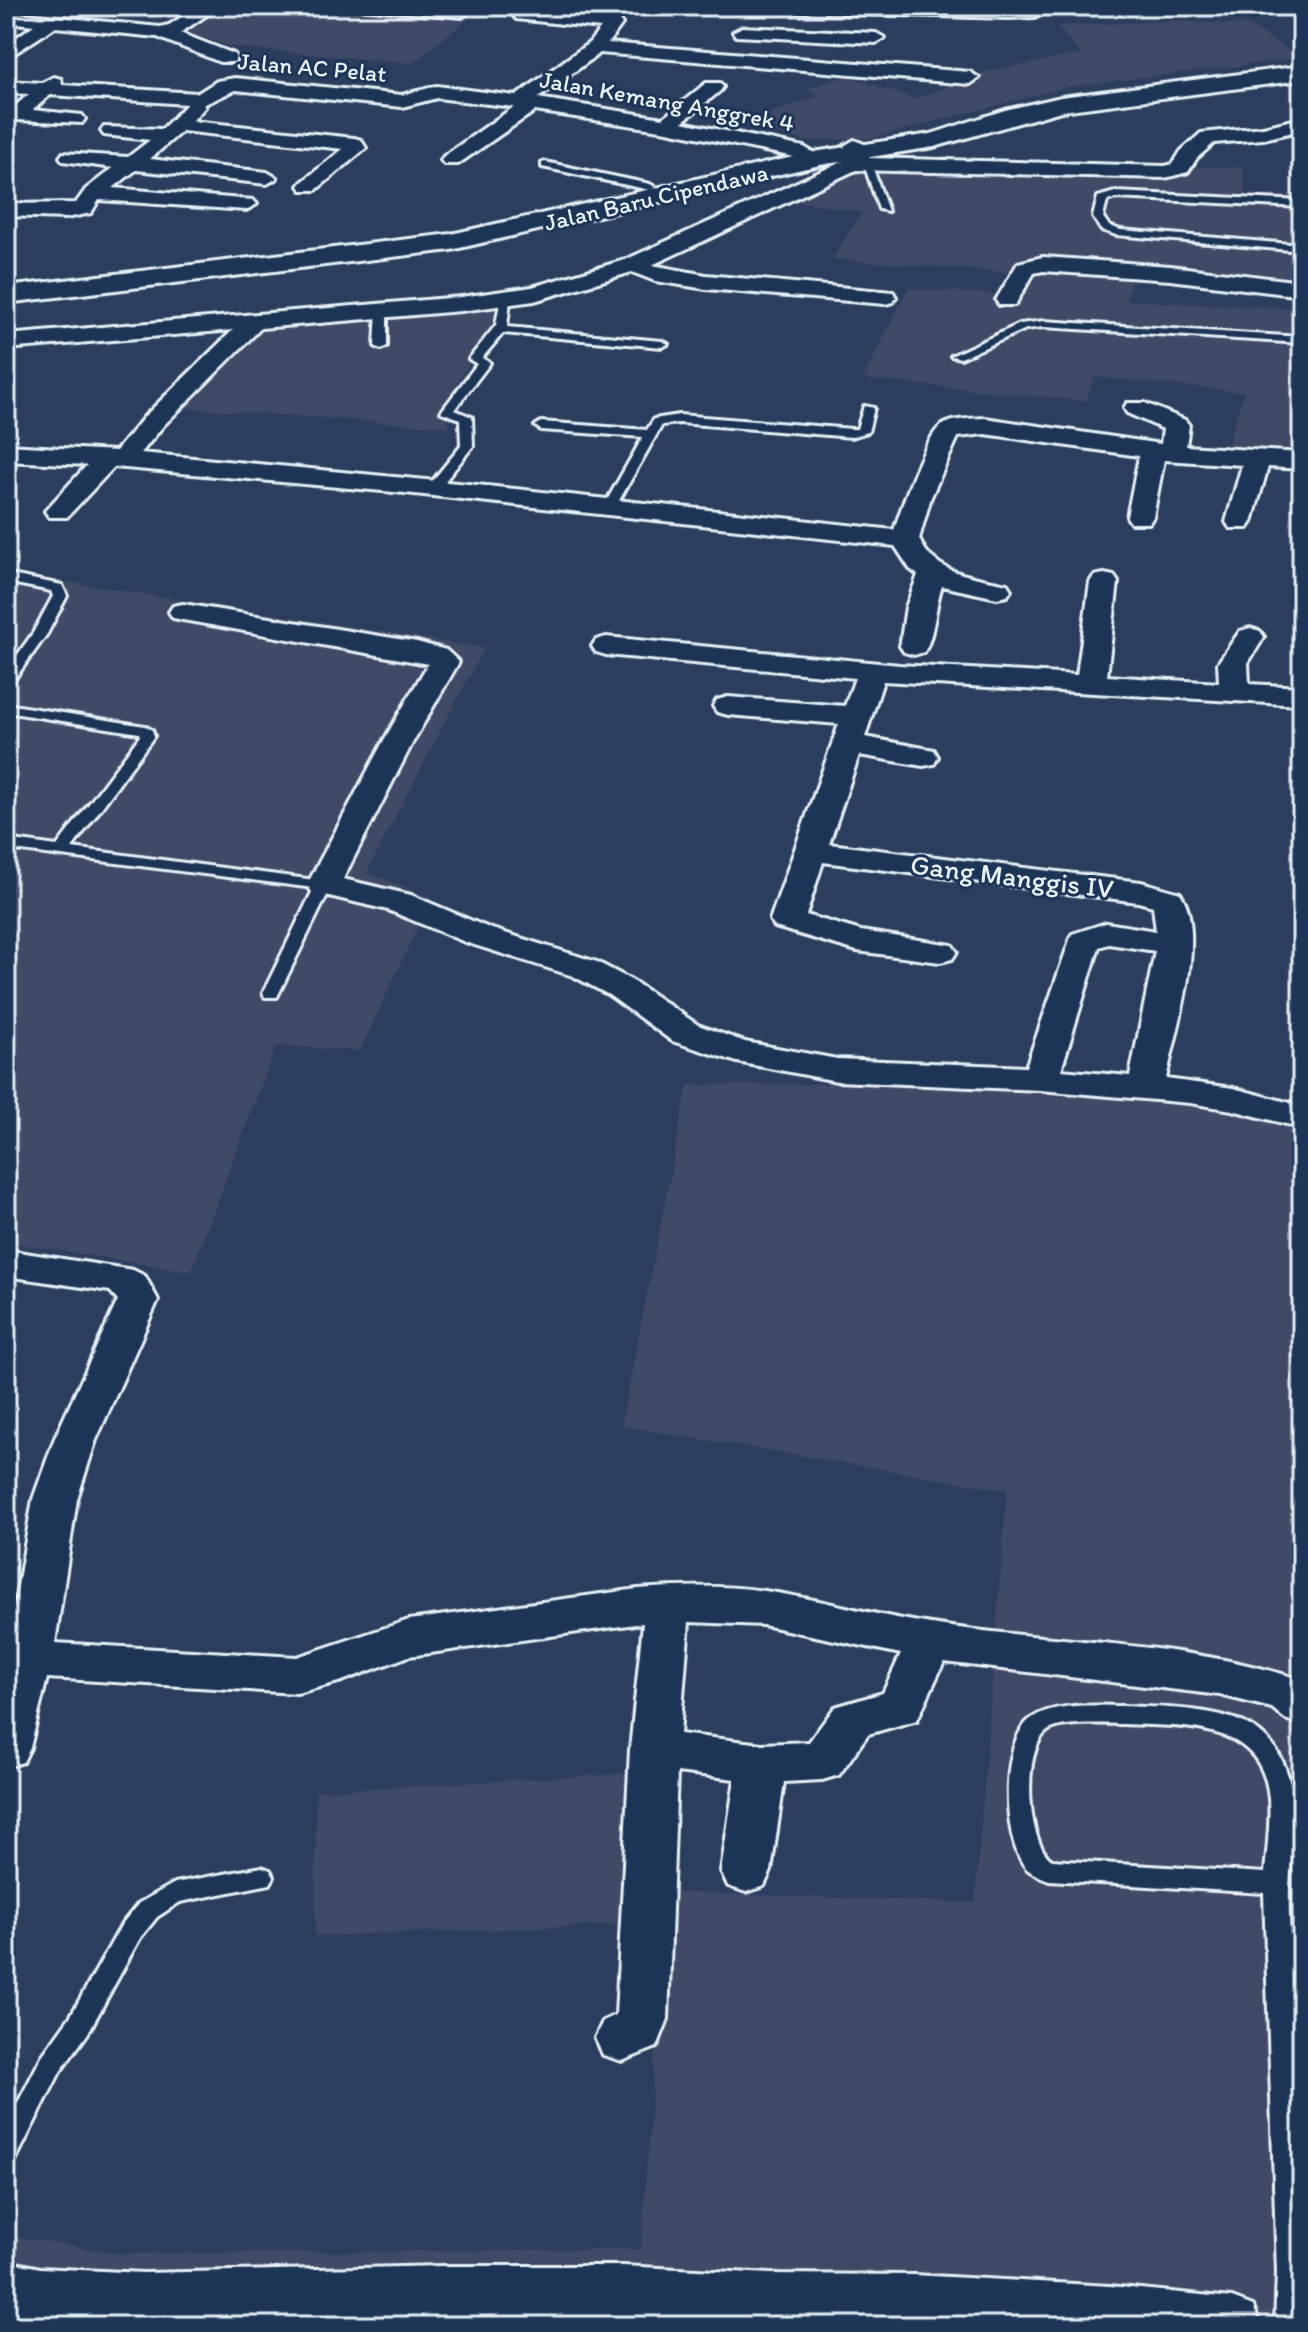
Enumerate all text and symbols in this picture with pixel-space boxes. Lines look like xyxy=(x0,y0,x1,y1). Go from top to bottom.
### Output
street label: Jalan AC Pelat xyxy=(236,46,388,88)
street label: Jalan Kemang Anggrek 4 xyxy=(538,64,796,138)
street label: Jalan Baru Cipendawa xyxy=(541,157,771,237)
street label: Gang Manggis IV xyxy=(909,847,1116,905)

